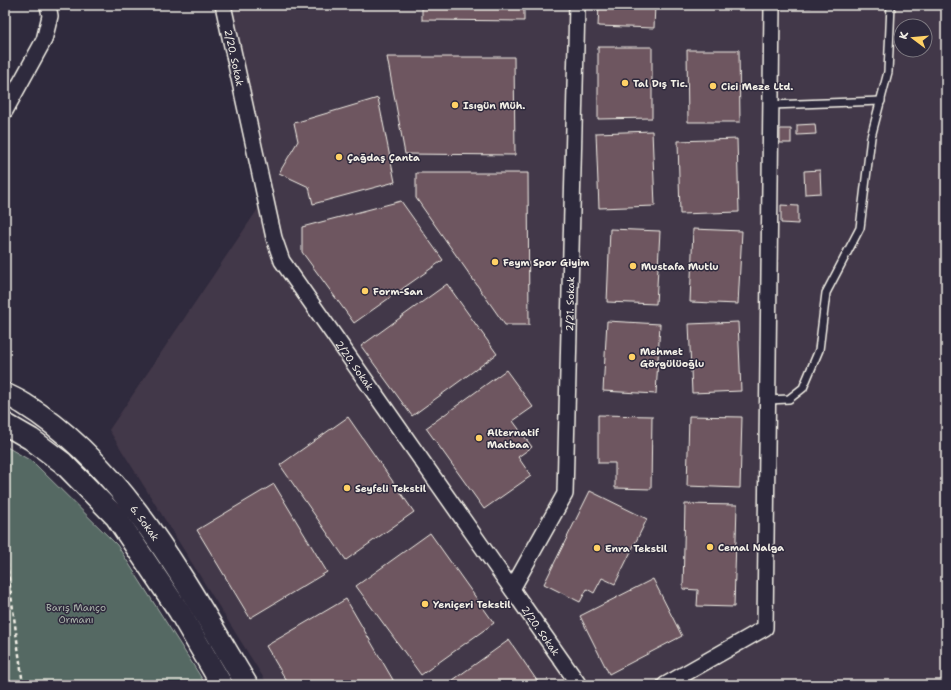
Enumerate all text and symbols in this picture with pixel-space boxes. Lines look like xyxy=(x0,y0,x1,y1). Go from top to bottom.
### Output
north arrow xyxy=(893,18,933,58)
street label: 2/20. Sokak xyxy=(222,28,247,88)
text: K xyxy=(896,29,912,41)
place label: Tal Dış Tic. xyxy=(633,77,688,90)
marker: Tal Dış Tic. xyxy=(620,78,630,88)
place label: Cici Meze Ltd. xyxy=(721,80,793,93)
marker: Cici Meze Ltd. xyxy=(708,81,718,91)
place label: Isıgün Müh. xyxy=(463,99,525,112)
marker: Isıgün Müh. xyxy=(450,100,460,110)
place label: Çağdaş Çanta xyxy=(347,151,420,164)
marker: Çağdaş Çanta xyxy=(334,152,344,162)
place label: Feym Spor Giyim xyxy=(503,256,589,269)
marker: Feym Spor Giyim xyxy=(490,257,500,267)
place label: Mustafa Mutlu xyxy=(641,260,719,273)
marker: Mustafa Mutlu xyxy=(628,261,638,271)
street label: 2/21. Sokak xyxy=(563,276,577,332)
place label: Form-San xyxy=(373,285,423,298)
marker: Form-San xyxy=(360,286,370,296)
street label: 2/20. Sokak xyxy=(333,338,377,393)
place label: Mehmet Görgülüoğlu xyxy=(640,345,704,370)
marker: Mehmet Görgülüoğlu xyxy=(627,352,637,362)
place label: Alternatif Matbaa xyxy=(487,426,539,451)
marker: Alternatif Matbaa xyxy=(474,433,484,443)
place label: Seyfeli Tekstil xyxy=(355,482,427,495)
marker: Seyfeli Tekstil xyxy=(342,483,352,493)
street label: 6. Sokak xyxy=(127,502,162,544)
place label: Cemal Nalga xyxy=(718,541,784,554)
place label: Enra Tekstil xyxy=(605,542,668,555)
marker: Cemal Nalga xyxy=(705,542,715,552)
marker: Enra Tekstil xyxy=(592,543,602,553)
place label: Yeniçeri Tekstil xyxy=(433,598,511,611)
marker: Yeniçeri Tekstil xyxy=(420,599,430,609)
park label: Barış Manço Ormanı xyxy=(46,601,106,626)
street label: 2/20. Sokak xyxy=(518,603,563,658)

